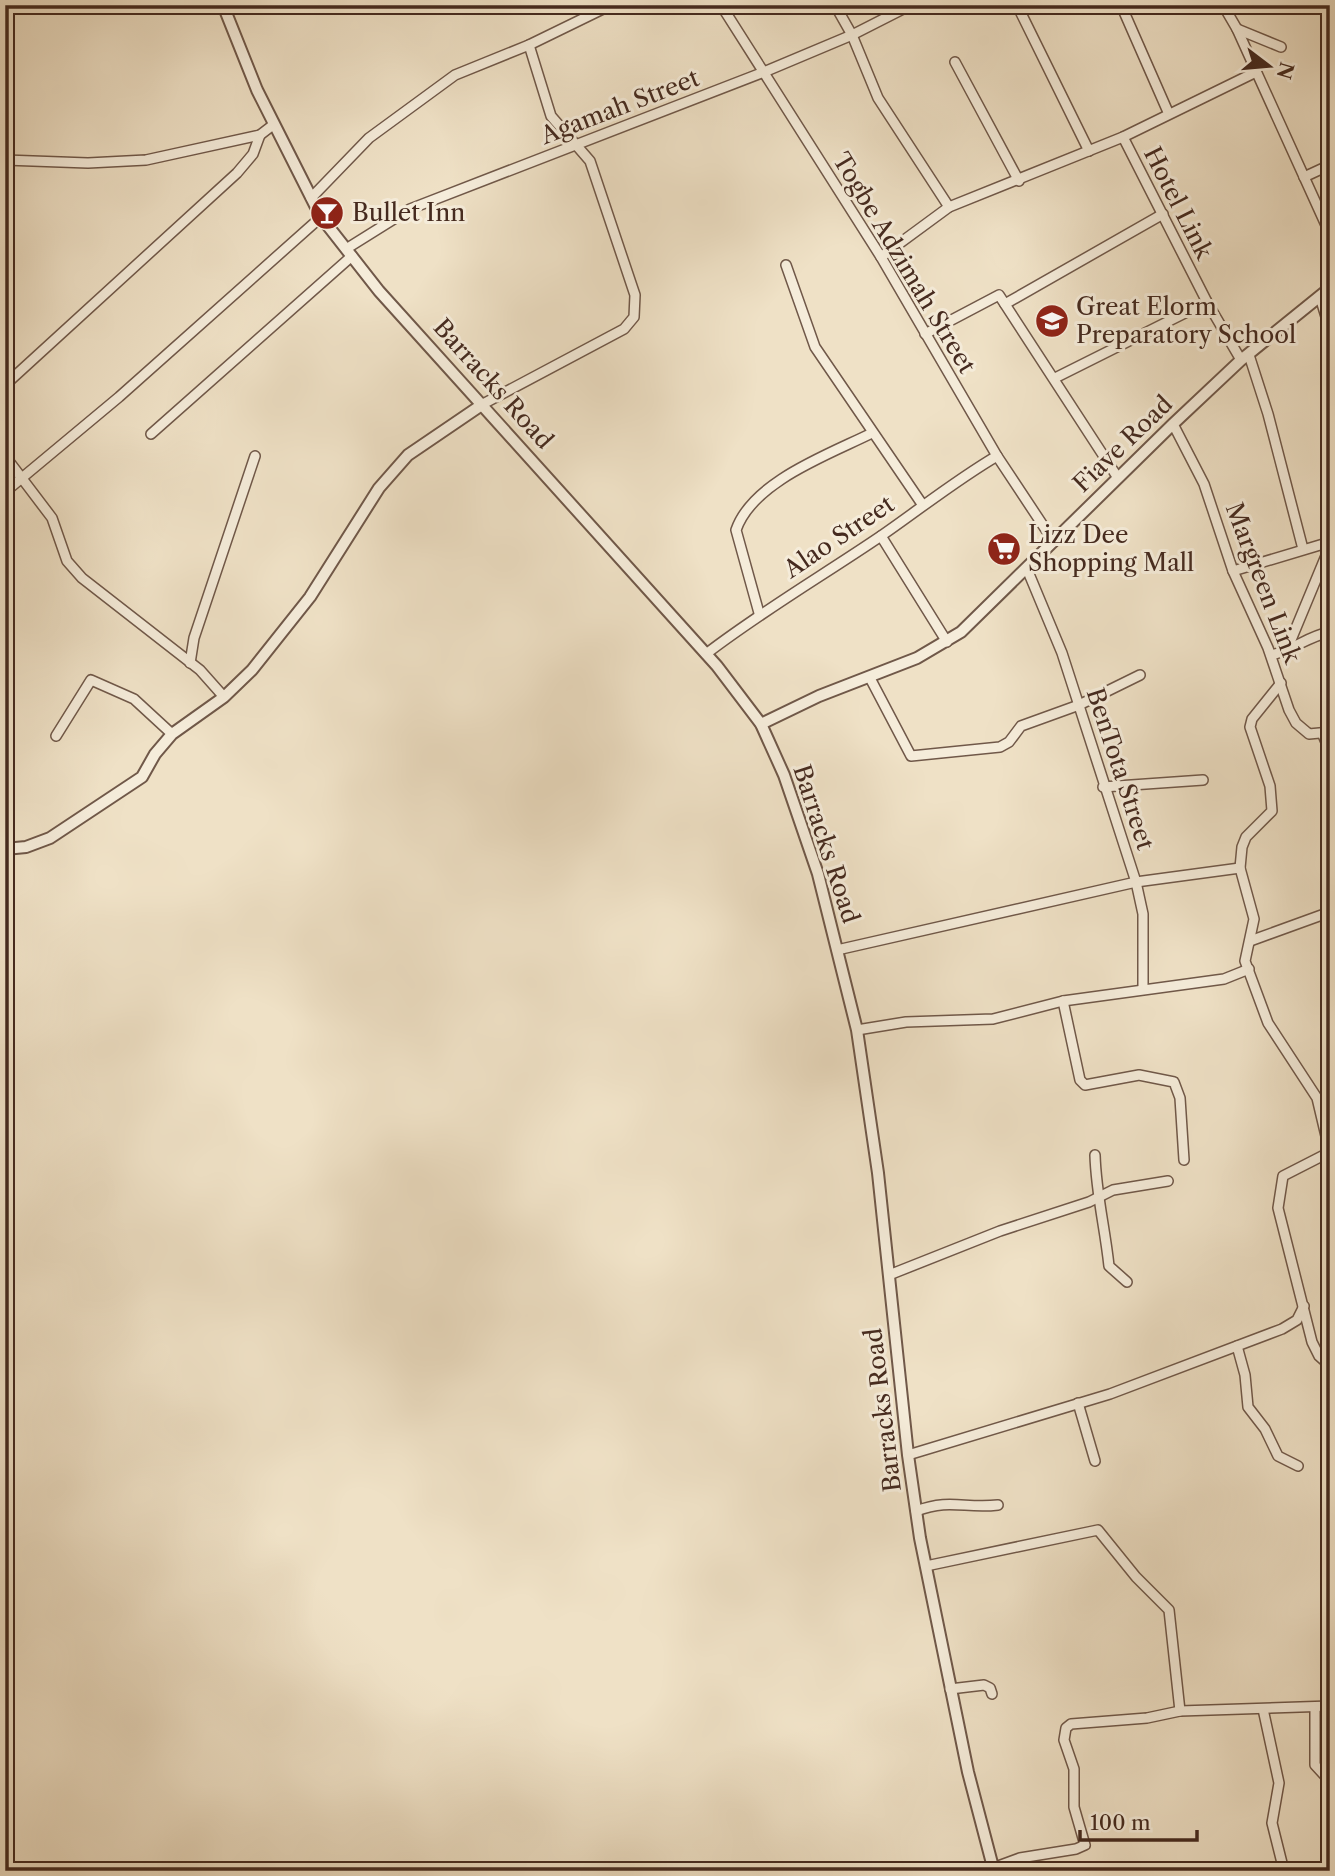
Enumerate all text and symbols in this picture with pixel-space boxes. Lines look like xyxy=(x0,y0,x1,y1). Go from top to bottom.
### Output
north arrow xyxy=(1234,32,1304,102)
text: N xyxy=(1272,59,1298,82)
street label: Agamah Street xyxy=(536,63,704,150)
street label: Hotel Link xyxy=(1138,142,1220,265)
street label: Togbe Adzimah Street xyxy=(827,147,982,379)
bar icon: Bullet Inn xyxy=(308,194,346,232)
place label: Bullet Inn xyxy=(352,198,465,227)
place label: Great Elorm Preparatory School xyxy=(1076,292,1296,349)
school or university icon: Great Elorm Preparatory School xyxy=(1033,302,1071,340)
street label: Barracks Road xyxy=(427,313,560,455)
street label: Fiave Road xyxy=(1067,389,1178,498)
street label: Alao Street xyxy=(777,489,900,585)
street label: Margreen Link xyxy=(1220,499,1308,668)
place label: Lizz Dee Shopping Mall xyxy=(1028,520,1194,577)
supermarket icon: Lizz Dee Shopping Mall xyxy=(985,530,1023,568)
street label: BenTota Street xyxy=(1081,684,1160,854)
street label: Barracks Road xyxy=(787,761,866,927)
street label: Barracks Road xyxy=(858,1326,907,1494)
scale bar xyxy=(1080,1799,1197,1843)
text: 100 m xyxy=(1090,1810,1151,1835)

